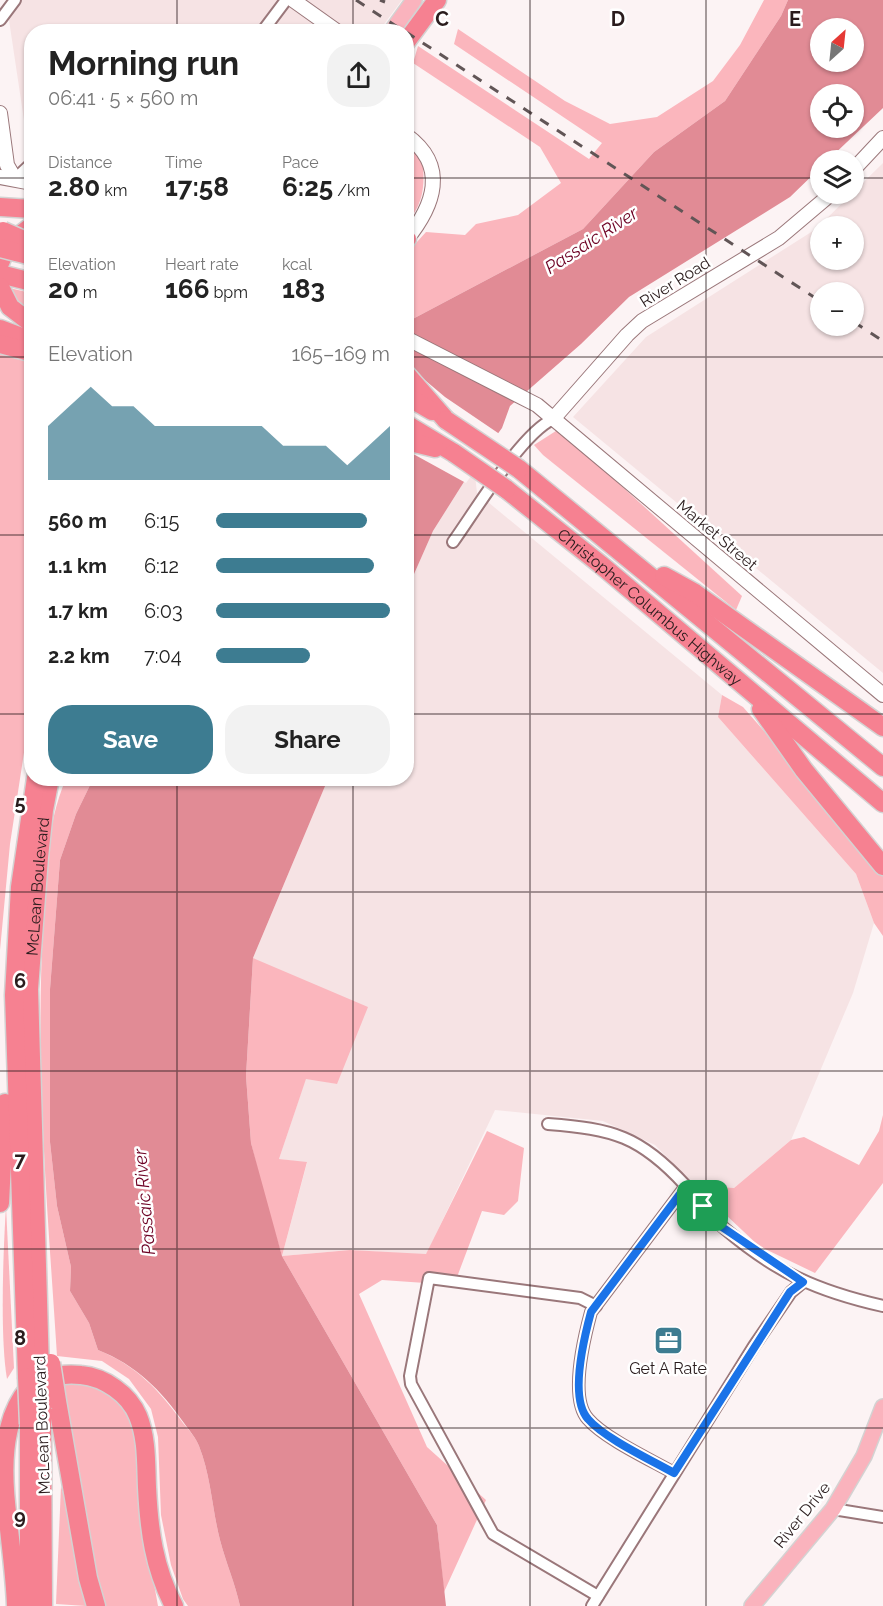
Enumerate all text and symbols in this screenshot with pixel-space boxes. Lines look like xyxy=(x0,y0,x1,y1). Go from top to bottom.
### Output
text: C xyxy=(435,7,449,31)
text: D xyxy=(611,7,625,31)
text: E xyxy=(789,7,801,31)
north arrow xyxy=(810,18,864,72)
map controls xyxy=(810,18,864,336)
text: Morning run xyxy=(48,44,239,83)
button: share xyxy=(327,44,390,107)
button: locate xyxy=(810,84,864,138)
text: 06:41 · 5 × 560 m xyxy=(48,86,198,110)
button: layers xyxy=(810,150,864,204)
text: Distance xyxy=(48,153,112,172)
text: Time xyxy=(165,153,202,172)
text: Pace xyxy=(282,153,319,172)
text: 2.80 xyxy=(48,172,100,202)
text: 17:58 xyxy=(165,172,229,202)
text: 6:25 xyxy=(282,172,333,202)
text: km xyxy=(100,181,127,200)
text: /km xyxy=(333,181,370,200)
water label: Passaic River xyxy=(541,202,642,278)
button: + xyxy=(810,216,864,270)
street label: River Road xyxy=(636,253,714,311)
text: Elevation xyxy=(48,255,116,274)
text: Heart rate xyxy=(165,255,239,274)
text: kcal xyxy=(282,255,312,274)
text: 20 xyxy=(48,274,79,304)
text: 166 xyxy=(165,274,209,304)
text: 183 xyxy=(282,274,325,304)
button: − xyxy=(810,282,864,336)
text: m xyxy=(79,283,97,302)
text: bpm xyxy=(209,283,248,302)
text: Elevation xyxy=(48,342,133,366)
text: 165–169 m xyxy=(291,342,390,366)
street label: Market Street xyxy=(673,496,762,575)
text: 560 m xyxy=(48,509,107,533)
text: 6:15 xyxy=(144,509,179,533)
street label: Christopher Columbus Highway xyxy=(554,524,746,690)
text: 1.1 km xyxy=(48,554,107,578)
text: 6:12 xyxy=(144,554,179,578)
text: 1.7 km xyxy=(48,599,108,623)
text: 6:03 xyxy=(144,599,183,623)
text: 2.2 km xyxy=(48,644,110,668)
text: 7:04 xyxy=(144,644,182,668)
button: Save xyxy=(48,705,213,774)
button: Share xyxy=(225,705,390,774)
text: 5 xyxy=(14,791,26,815)
street label: McLean Boulevard xyxy=(22,816,53,957)
text: 6 xyxy=(14,969,26,993)
water label: Passaic River xyxy=(129,1147,159,1256)
text: 7 xyxy=(14,1148,26,1172)
pin xyxy=(677,1180,728,1231)
icon: arrive xyxy=(686,1189,719,1222)
office icon: Get A Rate xyxy=(652,1324,684,1356)
text: 8 xyxy=(14,1326,26,1350)
street label: McLean Boulevard xyxy=(30,1355,54,1495)
place label: Get A Rate xyxy=(629,1359,707,1378)
street label: River Drive xyxy=(770,1478,834,1552)
text: 9 xyxy=(14,1505,26,1529)

